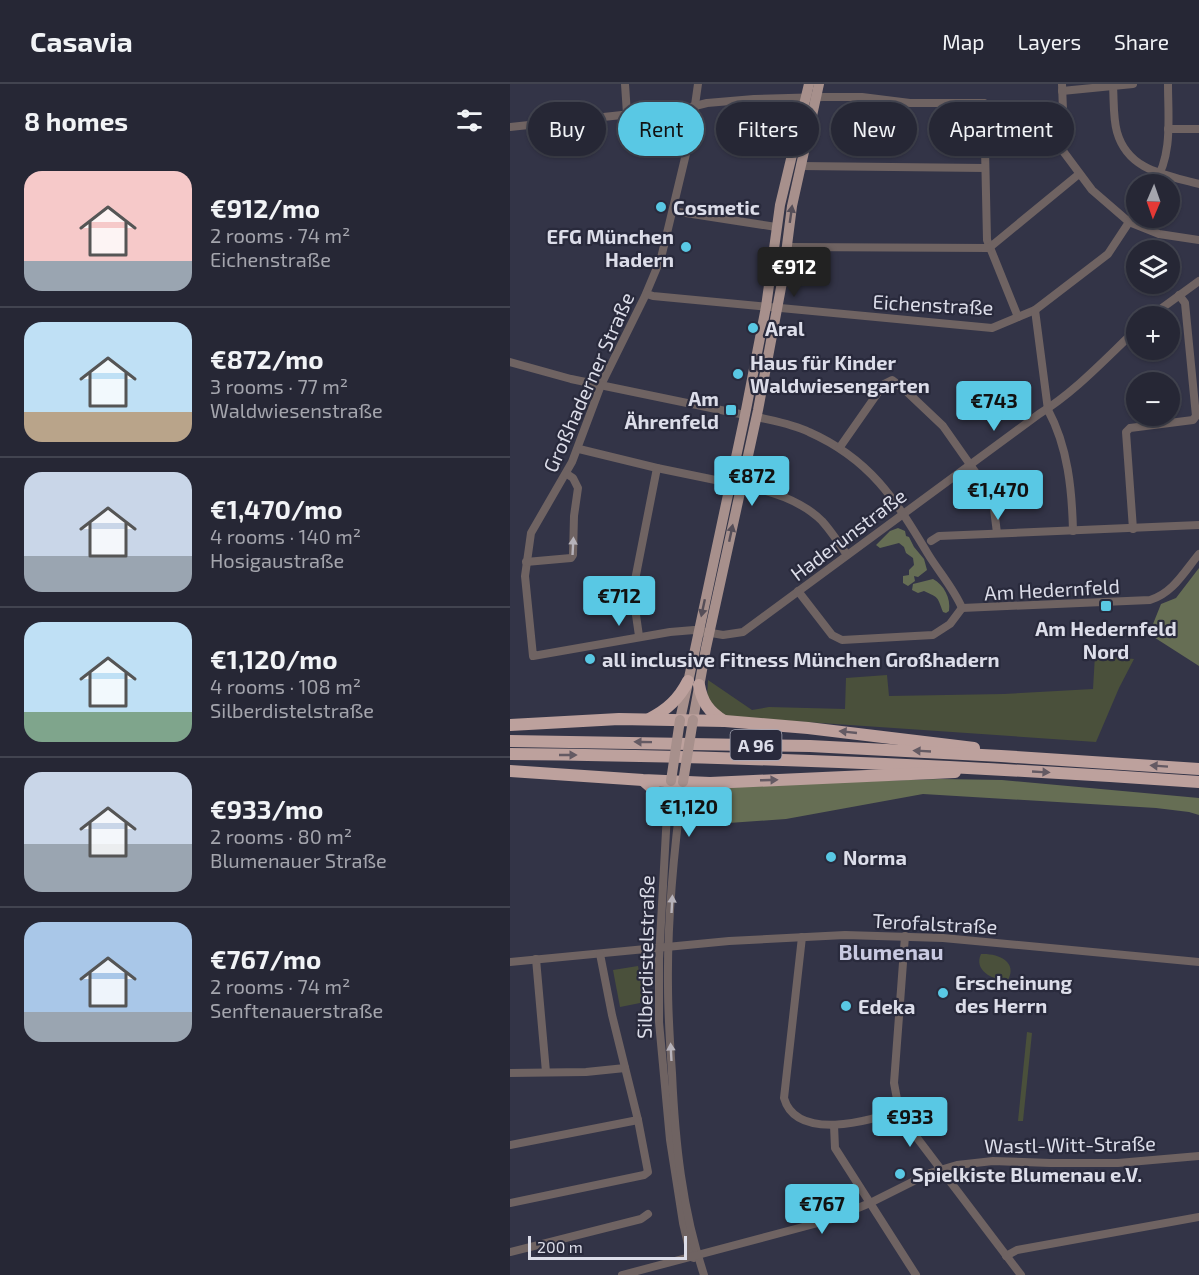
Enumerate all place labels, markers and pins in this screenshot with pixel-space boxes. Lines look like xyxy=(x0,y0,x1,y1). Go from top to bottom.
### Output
place label: Cosmetic xyxy=(673,195,760,219)
marker: Cosmetic xyxy=(654,200,668,214)
place label: EFG München Hadern xyxy=(546,224,674,271)
marker: EFG München Hadern xyxy=(679,240,693,254)
pin: €912 xyxy=(758,247,830,298)
place label: Aral xyxy=(765,316,805,340)
marker: Aral xyxy=(746,321,760,335)
place label: Haus für Kinder Waldwiesengarten xyxy=(750,350,930,397)
marker: Haus für Kinder Waldwiesengarten xyxy=(731,367,745,381)
pin: €743 xyxy=(958,381,1030,432)
place label: Am Ährenfeld xyxy=(625,386,719,433)
marker: Am Ährenfeld xyxy=(724,403,738,417)
pin: €872 xyxy=(716,456,788,507)
pin: €1,470 xyxy=(949,470,1047,521)
pin: €712 xyxy=(583,576,655,627)
marker: Am Hedernfeld Nord xyxy=(1099,599,1113,613)
place label: Am Hedernfeld Nord xyxy=(1035,616,1177,663)
place label: all inclusive Fitness München Großhadern xyxy=(602,647,1000,671)
marker: all inclusive Fitness München Großhadern xyxy=(583,652,597,666)
pin: €1,120 xyxy=(640,787,738,838)
place label: Norma xyxy=(843,845,907,869)
marker: Norma xyxy=(824,850,838,864)
place label: Erscheinung des Herrn xyxy=(955,970,1073,1017)
marker: Erscheinung des Herrn xyxy=(936,986,950,1000)
place label: Edeka xyxy=(858,994,915,1018)
marker: Edeka xyxy=(839,999,853,1013)
pin: €933 xyxy=(874,1097,946,1148)
place label: Spielkiste Blumenau e.V. xyxy=(912,1162,1142,1186)
marker: Spielkiste Blumenau e.V. xyxy=(893,1167,907,1181)
pin: €767 xyxy=(786,1184,858,1235)

